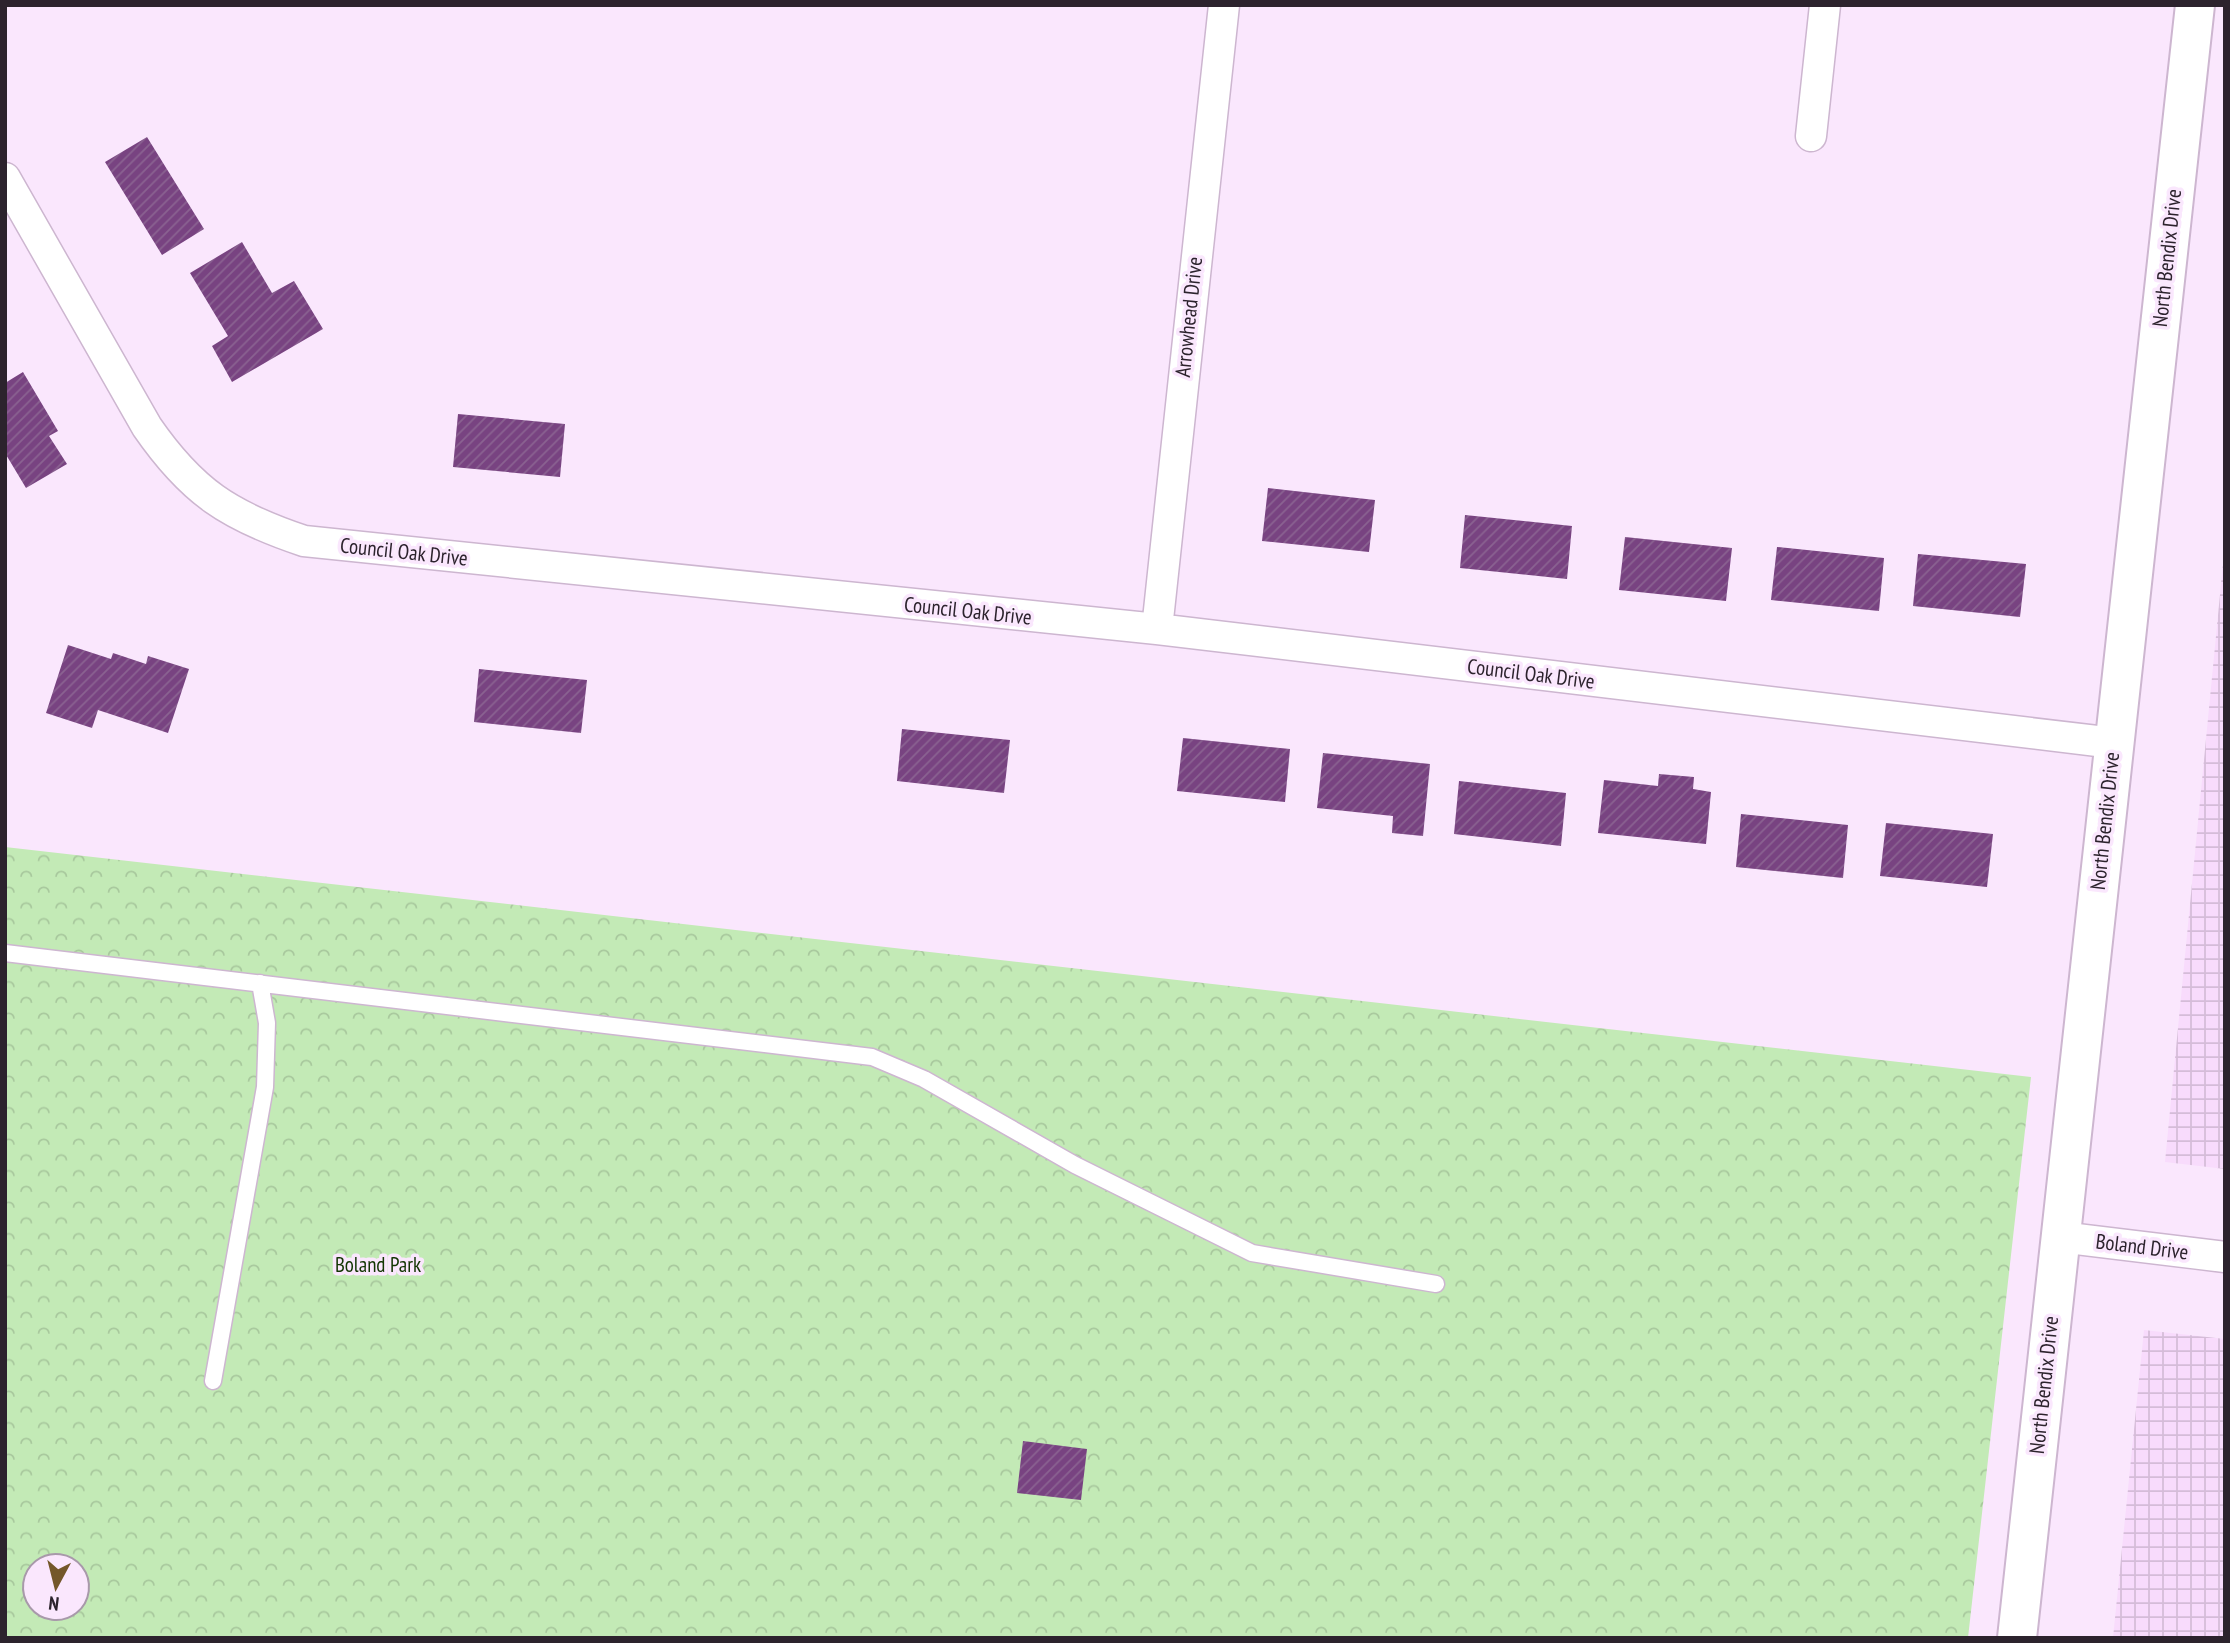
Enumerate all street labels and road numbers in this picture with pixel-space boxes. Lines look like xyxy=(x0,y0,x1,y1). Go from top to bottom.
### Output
street label: North Bendix Drive xyxy=(2146,188,2187,328)
street label: Arrowhead Drive xyxy=(1169,256,1208,378)
street label: Council Oak Drive xyxy=(339,531,469,572)
street label: Council Oak Drive xyxy=(903,590,1033,631)
street label: Council Oak Drive xyxy=(1466,652,1596,695)
street label: North Bendix Drive xyxy=(2084,751,2125,891)
street label: Boland Drive xyxy=(2094,1227,2190,1266)
street label: North Bendix Drive xyxy=(2023,1315,2064,1455)

